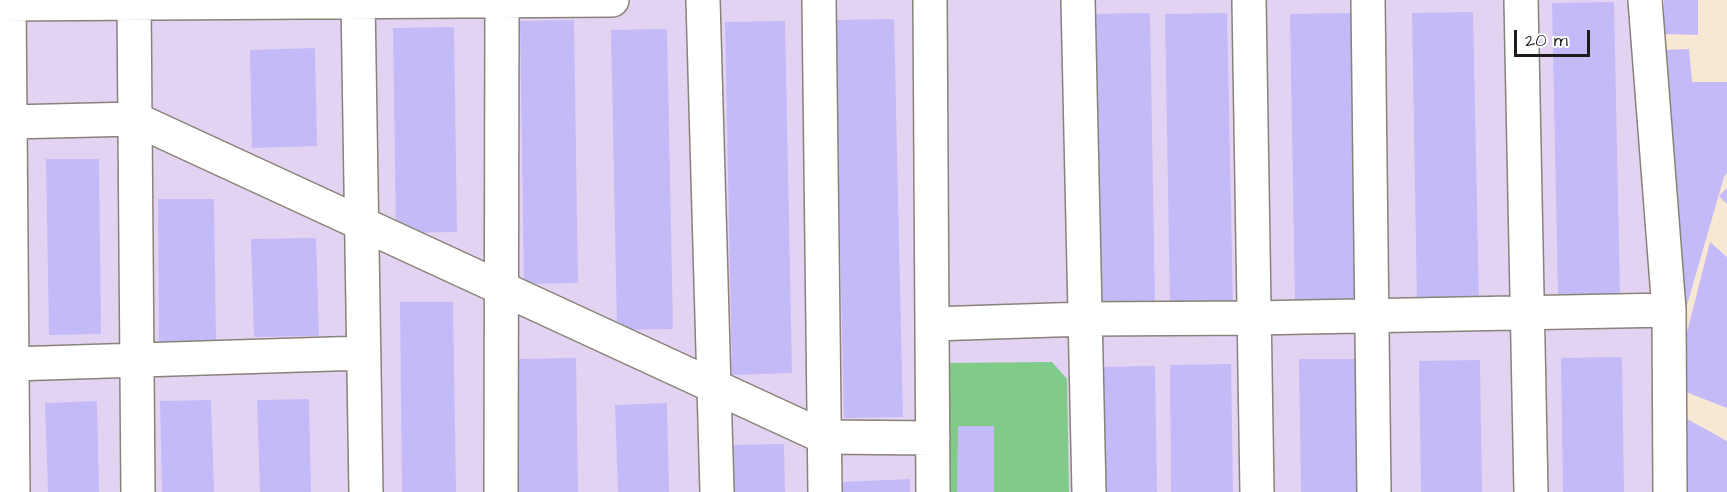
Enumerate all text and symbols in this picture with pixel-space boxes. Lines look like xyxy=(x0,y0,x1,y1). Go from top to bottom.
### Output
scale bar xyxy=(1517,18,1594,56)
text: 20 m xyxy=(1525,28,1568,53)

